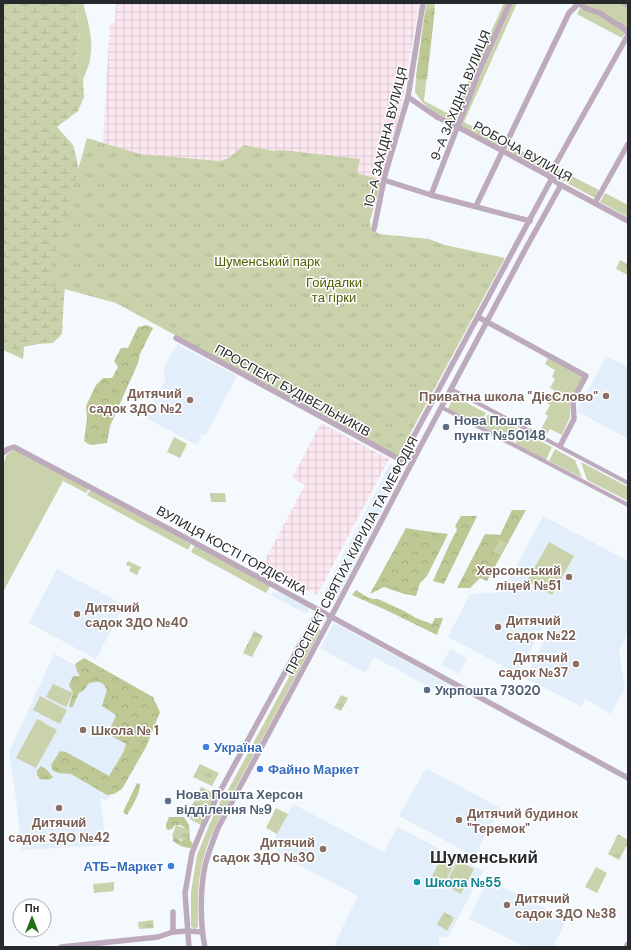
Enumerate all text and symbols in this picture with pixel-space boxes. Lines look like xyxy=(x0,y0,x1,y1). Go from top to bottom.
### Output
street label: 9-А ЗАХІДНА ВУЛИЦЯ xyxy=(426,27,494,163)
street label: 10-А ЗАХІДНА ВУЛИЦЯ xyxy=(360,65,411,209)
street label: РОБОЧА ВУЛИЦЯ xyxy=(470,117,575,186)
park label: Шуменський парк xyxy=(214,253,320,270)
park label: Гойдалки та гірки xyxy=(306,274,362,306)
street label: ПРОСПЕКТ БУДІВЕЛЬНИКІВ xyxy=(212,340,374,440)
place label: Дитячий садок ЗДО №2 xyxy=(89,385,182,417)
place label: Приватна школа "ДієСлово" xyxy=(419,388,598,405)
marker: Приватна школа "ДієСлово" xyxy=(601,391,611,401)
marker: Дитячий садок ЗДО №2 xyxy=(185,395,195,405)
place label: Нова Пошта пункт №50148 xyxy=(454,412,546,444)
marker: Нова Пошта пункт №50148 xyxy=(441,422,451,432)
street label: ПРОСПЕКТ СВЯТИХ КИРИЛА ТА МЕФОДІЯ xyxy=(281,433,422,677)
street label: ВУЛИЦЯ КОСТІ ГОРДІЄНКА xyxy=(153,502,310,599)
place label: Херсонський ліцей №51 xyxy=(476,562,561,594)
marker: Херсонський ліцей №51 xyxy=(564,572,574,582)
place label: Дитячий садок ЗДО №40 xyxy=(85,599,188,631)
marker: Дитячий садок ЗДО №40 xyxy=(72,609,82,619)
place label: Дитячий садок №22 xyxy=(506,612,576,644)
marker: Дитячий садок №22 xyxy=(493,622,503,632)
place label: Дитячий садок №37 xyxy=(498,649,568,681)
marker: Дитячий садок №37 xyxy=(571,659,581,669)
place label: Укрпошта 73020 xyxy=(435,682,541,699)
marker: Укрпошта 73020 xyxy=(422,685,432,695)
place label: Школа № 1 xyxy=(91,722,159,739)
marker: Школа № 1 xyxy=(78,725,88,735)
place label: Україна xyxy=(214,739,263,756)
marker: Україна xyxy=(201,742,211,752)
place label: Файно Маркет xyxy=(268,761,359,778)
marker: Файно Маркет xyxy=(255,764,265,774)
place label: Нова Пошта Херсон відділення №9 xyxy=(176,786,303,818)
marker: Нова Пошта Херсон відділення №9 xyxy=(163,796,173,806)
marker: Дитячий садок ЗДО №42 xyxy=(54,803,64,813)
place label: Дитячий будинок "Теремок" xyxy=(467,805,579,837)
place label: Дитячий садок ЗДО №42 xyxy=(8,814,110,846)
marker: Дитячий будинок "Теремок" xyxy=(454,815,464,825)
place label: Дитячий садок ЗДО №30 xyxy=(213,834,315,866)
marker: Дитячий садок ЗДО №30 xyxy=(318,844,328,854)
district label: Шуменський xyxy=(430,846,538,868)
place label: АТБ-Маркет xyxy=(83,858,163,875)
marker: АТБ-Маркет xyxy=(166,861,176,871)
place label: Школа №55 xyxy=(425,874,501,891)
marker: Школа №55 xyxy=(412,877,422,887)
place label: Дитячий садок ЗДО №38 xyxy=(515,890,617,922)
north arrow xyxy=(12,898,52,938)
marker: Дитячий садок ЗДО №38 xyxy=(502,900,512,910)
text: Пн xyxy=(25,901,39,915)

